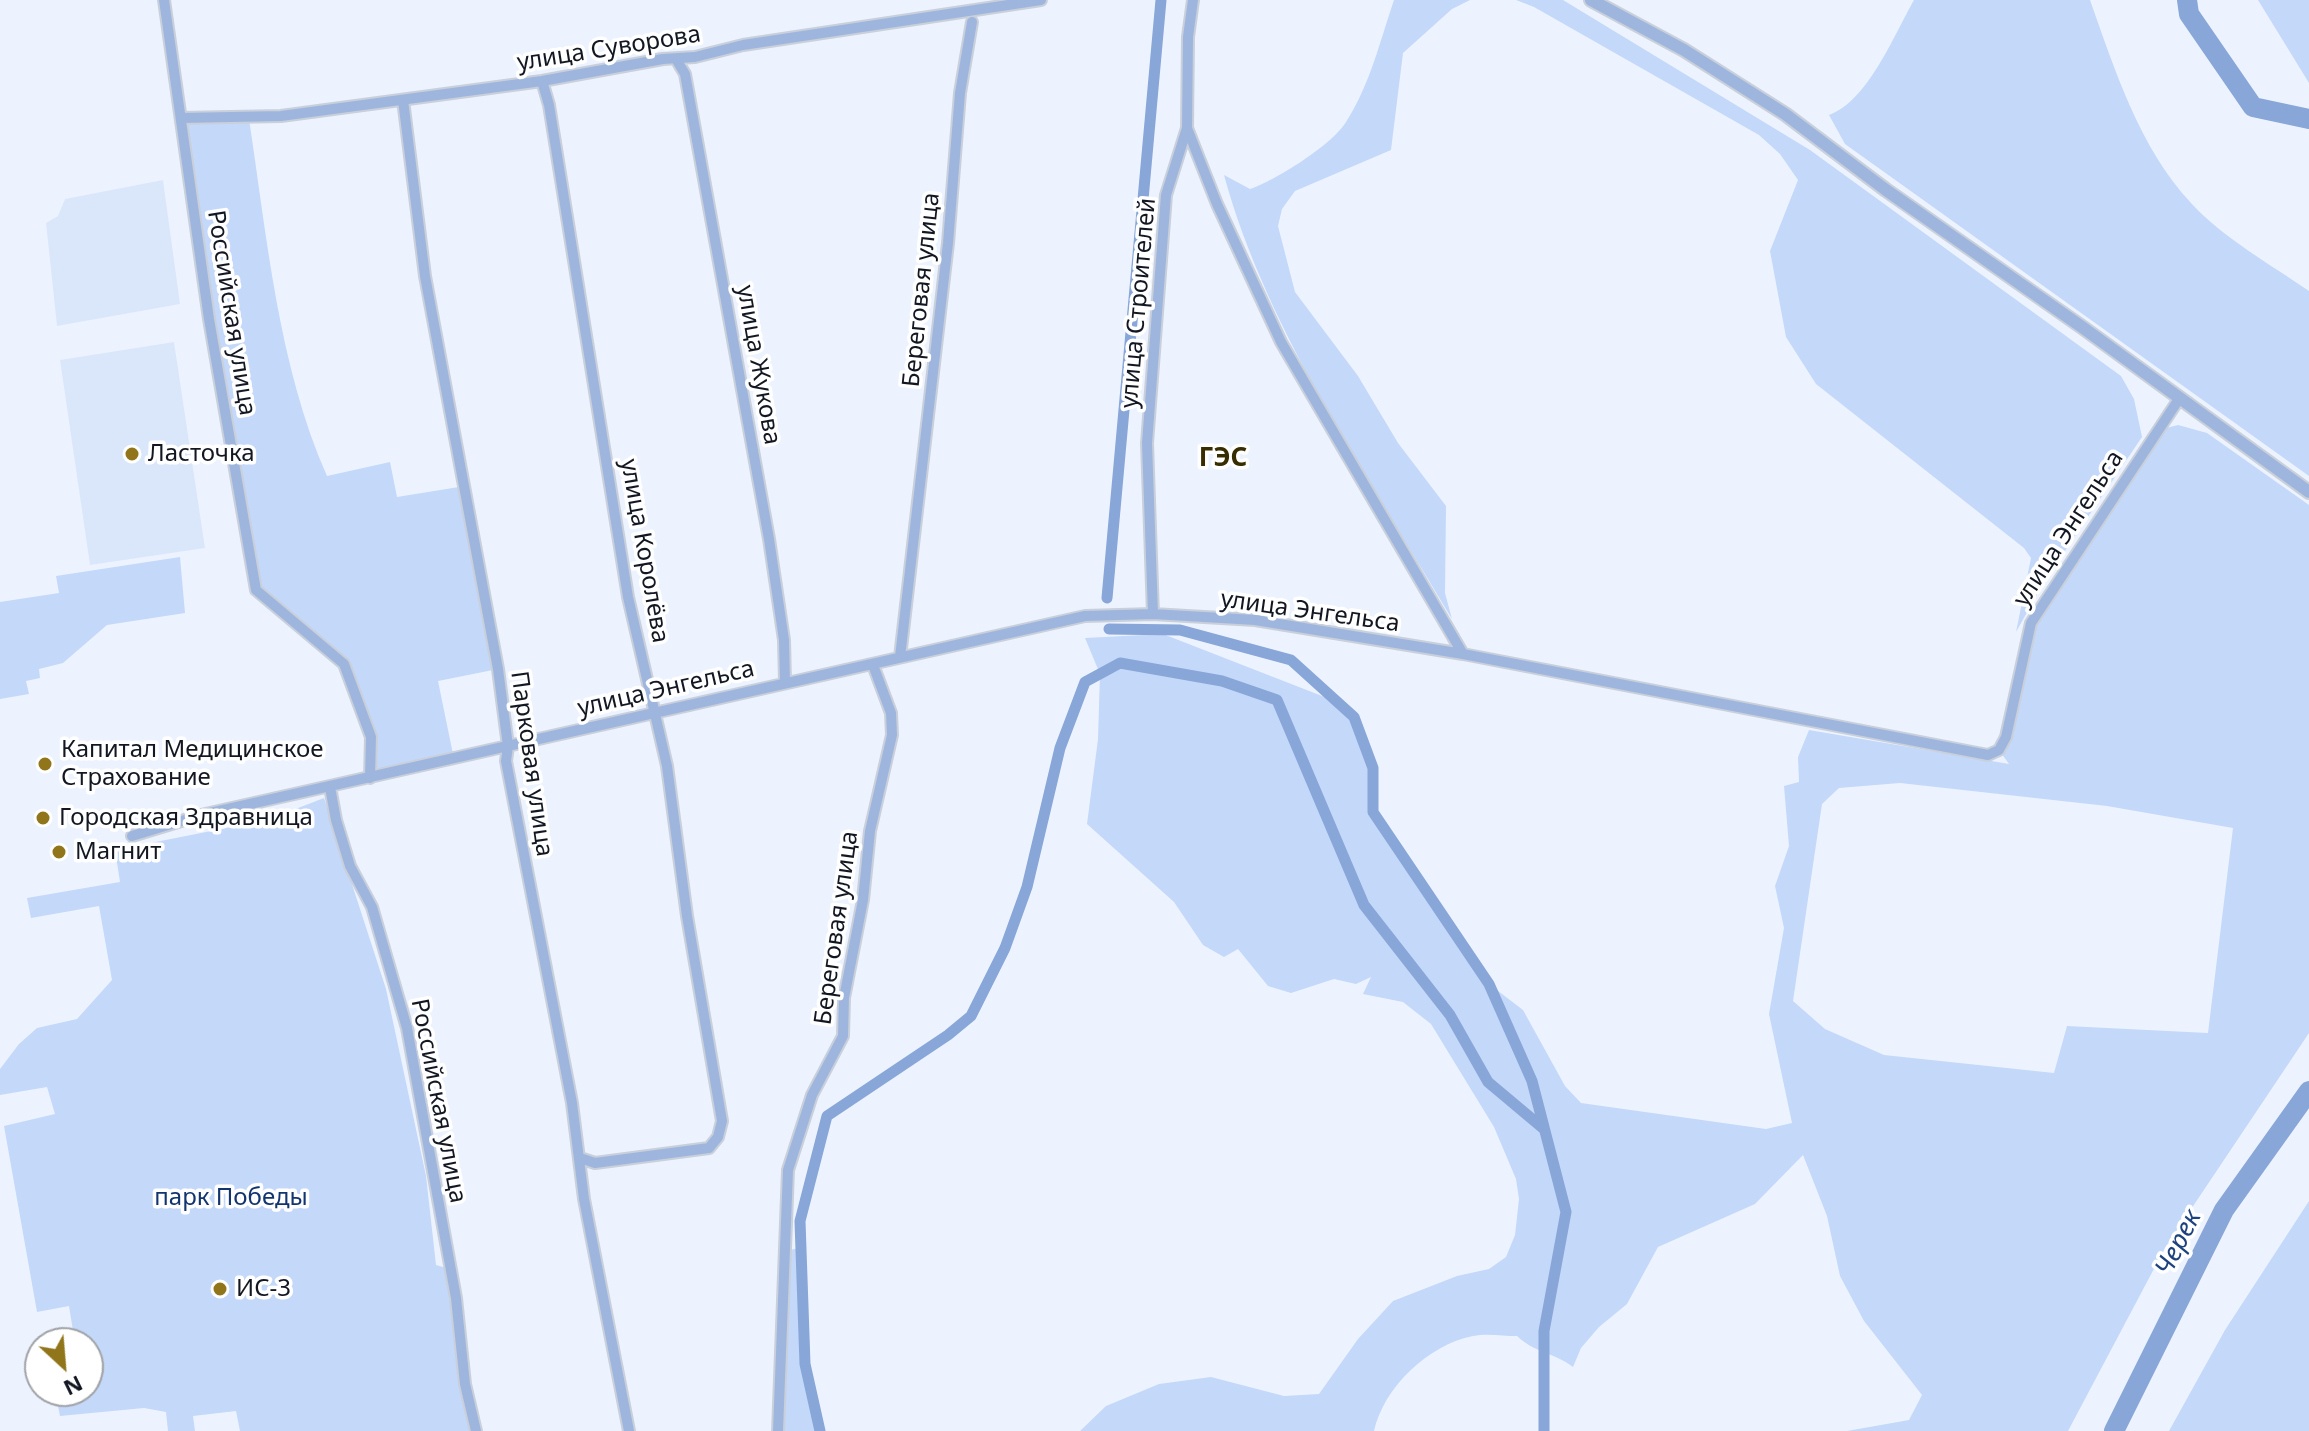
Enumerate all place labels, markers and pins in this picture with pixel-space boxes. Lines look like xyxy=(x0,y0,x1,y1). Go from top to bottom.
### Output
place label: Ласточка xyxy=(148,440,255,468)
marker: Ласточка xyxy=(123,445,141,463)
place label: Капитал Медицинское Страхование xyxy=(61,736,324,792)
marker: Капитал Медицинское Страхование xyxy=(36,755,54,773)
place label: Городская Здравница xyxy=(59,804,313,832)
marker: Городская Здравница xyxy=(34,809,52,827)
place label: Магнит xyxy=(75,838,161,866)
marker: Магнит xyxy=(50,843,68,861)
place label: ИС-3 xyxy=(236,1275,291,1303)
marker: ИС-3 xyxy=(211,1280,229,1298)

